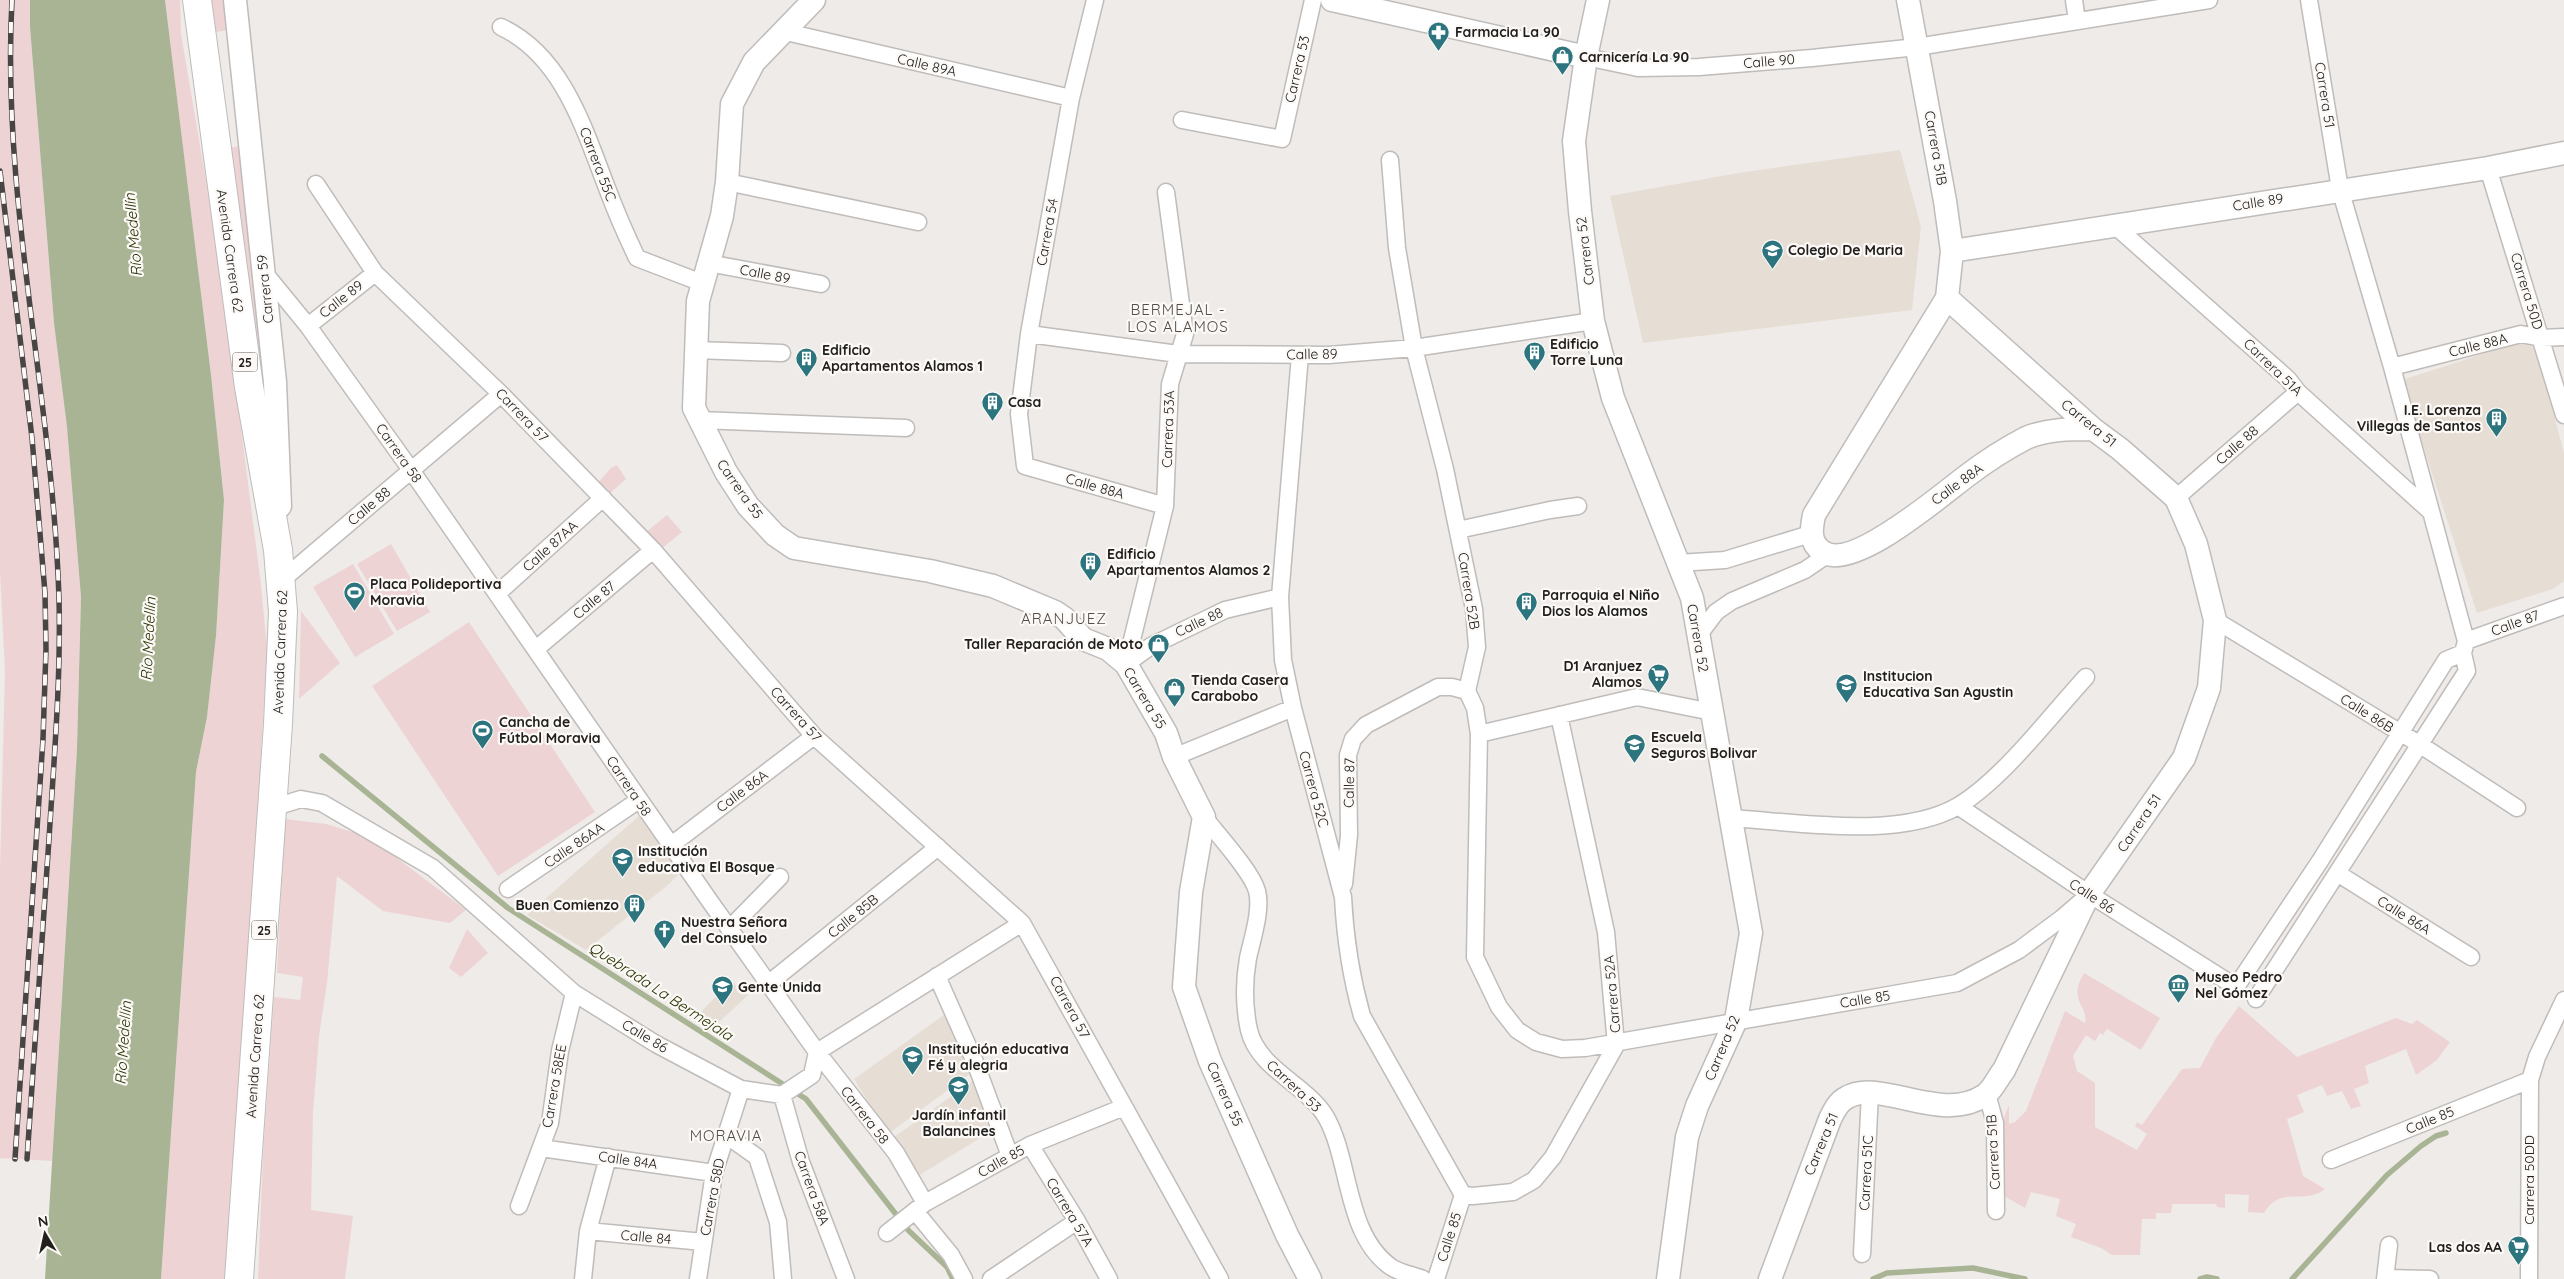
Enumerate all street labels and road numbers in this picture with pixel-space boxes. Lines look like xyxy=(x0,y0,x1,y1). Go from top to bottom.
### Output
street label: Carrera 53 xyxy=(1281,34,1313,104)
street label: Calle 89A xyxy=(896,49,958,81)
street label: Calle 90 xyxy=(1742,50,1796,72)
street label: Carrera 51 xyxy=(2311,61,2339,129)
street label: Carrera 51B xyxy=(1921,109,1951,187)
street label: Carrera 55C xyxy=(576,124,620,204)
street label: Avenida Carrera 62 xyxy=(212,188,248,314)
street label: Calle 89 xyxy=(2231,189,2285,215)
street label: Carrera 54 xyxy=(1032,197,1062,267)
street label: Carrera 52 xyxy=(1572,215,1598,286)
street label: Carrera 50D xyxy=(2507,250,2547,332)
street label: Carrera 59 xyxy=(252,254,278,324)
street label: Calle 89 xyxy=(738,260,792,288)
street label: Calle 89 xyxy=(315,276,367,322)
street label: Calle 88A xyxy=(2447,329,2509,361)
street label: Carrera 51A xyxy=(2240,334,2306,400)
street label: Calle 89 xyxy=(1286,345,1338,363)
road number: 25 xyxy=(232,352,258,372)
street label: Carrera 57 xyxy=(492,384,552,446)
street label: Carrera 53A xyxy=(1158,390,1178,468)
street label: Carrera 51 xyxy=(2058,395,2120,451)
street label: Carrera 58 xyxy=(372,420,426,486)
street label: Calle 88 xyxy=(2212,422,2262,468)
street label: Carrera 55 xyxy=(713,456,767,522)
street label: Calle 88A xyxy=(1928,459,1986,509)
street label: Calle 88A xyxy=(1064,469,1126,503)
street label: Calle 88 xyxy=(344,483,394,529)
street label: Calle 87AA xyxy=(519,517,581,575)
street label: Carrera 52B xyxy=(1454,551,1484,631)
street label: Calle 87 xyxy=(569,577,619,623)
street label: Avenida Carrera 62 xyxy=(269,589,291,715)
street label: Carrera 52 xyxy=(1683,602,1713,674)
street label: Calle 88 xyxy=(1172,603,1226,641)
street label: Calle 87 xyxy=(2488,606,2542,640)
street label: Carrera 55 xyxy=(1120,664,1170,732)
street label: Carrera 57 xyxy=(766,683,826,745)
street label: Calle 86B xyxy=(2337,690,2397,736)
street label: Carrera 52C xyxy=(1295,749,1333,829)
street label: Carrera 58 xyxy=(602,752,656,820)
street label: Calle 87 xyxy=(1340,758,1358,808)
street label: Calle 86A xyxy=(713,766,771,816)
street label: Carrera 51 xyxy=(2113,790,2165,856)
street label: Calle 86AA xyxy=(540,818,608,872)
street label: Calle 86 xyxy=(2066,875,2119,918)
street label: Calle 85B xyxy=(824,890,882,942)
street label: Calle 86A xyxy=(2374,892,2434,938)
road number: 25 xyxy=(252,920,276,940)
street label: Carrera 52A xyxy=(1600,954,1624,1034)
street label: Carrera 57 xyxy=(1046,973,1094,1041)
street label: Calle 85 xyxy=(1838,986,1892,1012)
street label: Avenida Carrera 62 xyxy=(242,993,268,1119)
street label: Carrera 52 xyxy=(1700,1013,1744,1083)
street label: Calle 86 xyxy=(619,1015,672,1057)
street label: Carrera 58EE xyxy=(538,1043,570,1129)
street label: Carrera 53 xyxy=(1263,1056,1325,1116)
street label: Carrera 55 xyxy=(1203,1059,1247,1129)
street label: Carrera 58 xyxy=(837,1082,893,1148)
street label: Calle 85 xyxy=(2403,1102,2457,1138)
street label: Carrera 51 xyxy=(1800,1110,1842,1178)
street label: Carrera 51B xyxy=(1982,1114,2004,1190)
street label: Carrera 51C xyxy=(1855,1135,1877,1211)
street label: Carrera 50DD xyxy=(2520,1135,2538,1225)
street label: Calle 85 xyxy=(974,1141,1028,1181)
street label: Calle 84A xyxy=(597,1147,659,1173)
street label: Carrera 58A xyxy=(790,1148,834,1228)
street label: Carrera 58D xyxy=(696,1157,728,1237)
street label: Carrera 57A xyxy=(1042,1174,1098,1250)
street label: Calle 85 xyxy=(1433,1210,1465,1264)
street label: Calle 84 xyxy=(620,1226,672,1248)

